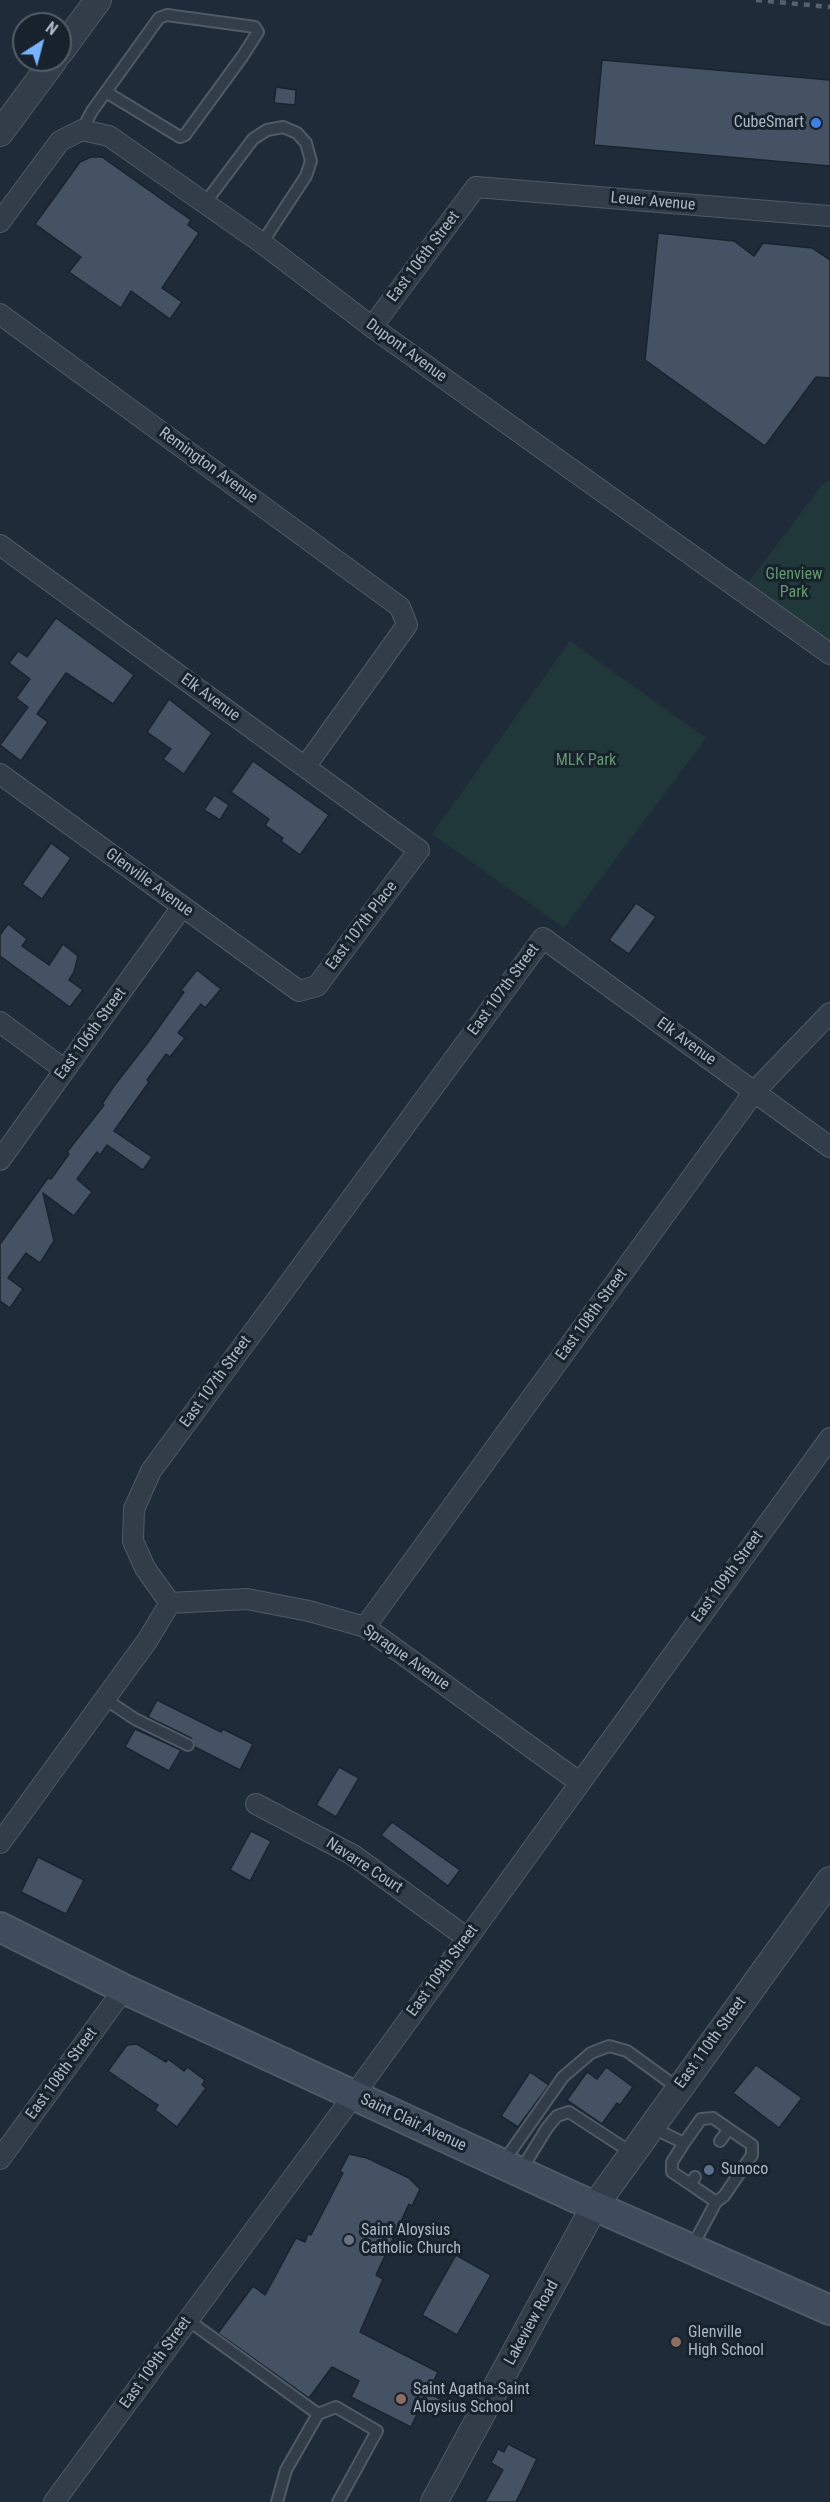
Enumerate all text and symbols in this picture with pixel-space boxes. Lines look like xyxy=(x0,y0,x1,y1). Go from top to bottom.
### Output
north arrow xyxy=(12,12,72,72)
text: N xyxy=(42,18,61,39)
place label: CubeSmart xyxy=(734,113,804,133)
marker: CubeSmart xyxy=(809,116,823,130)
street label: Leuer Avenue xyxy=(610,189,696,215)
street label: East 106th Street xyxy=(384,208,464,306)
street label: Dupont Avenue xyxy=(362,315,450,387)
street label: Remington Avenue xyxy=(155,424,261,508)
park label: Glenview Park xyxy=(766,565,822,603)
street label: Elk Avenue xyxy=(177,670,243,726)
park label: MLK Park xyxy=(556,751,616,771)
street label: Glenville Avenue xyxy=(102,845,196,921)
street label: East 107th Place xyxy=(322,878,402,974)
street label: East 107th Street xyxy=(464,940,544,1040)
street label: East 106th Street xyxy=(51,984,131,1084)
street label: Elk Avenue xyxy=(653,1014,719,1070)
street label: East 108th Street xyxy=(552,1265,632,1365)
street label: East 107th Street xyxy=(176,1332,256,1432)
street label: East 109th Street xyxy=(688,1527,768,1627)
street label: Sprague Avenue xyxy=(359,1621,453,1695)
street label: Navarre Court xyxy=(322,1834,406,1898)
street label: East 109th Street xyxy=(403,1921,483,2021)
street label: East 110th Street xyxy=(671,1993,751,2093)
street label: East 108th Street xyxy=(22,2024,102,2124)
street label: Saint Clair Avenue xyxy=(357,2090,469,2156)
place label: Sunoco xyxy=(721,2160,768,2180)
marker: Sunoco xyxy=(702,2163,716,2177)
place label: Saint Aloysius Catholic Church xyxy=(361,2221,461,2259)
marker: Saint Aloysius Catholic Church xyxy=(342,2233,356,2247)
street label: Lakeview Road xyxy=(501,2277,563,2369)
street label: East 109th Street xyxy=(116,2313,196,2413)
place label: Glenville High School xyxy=(688,2323,764,2361)
marker: Glenville High School xyxy=(669,2335,683,2349)
place label: Saint Agatha-Saint Aloysius School xyxy=(413,2380,530,2418)
marker: Saint Agatha-Saint Aloysius School xyxy=(394,2392,408,2406)

